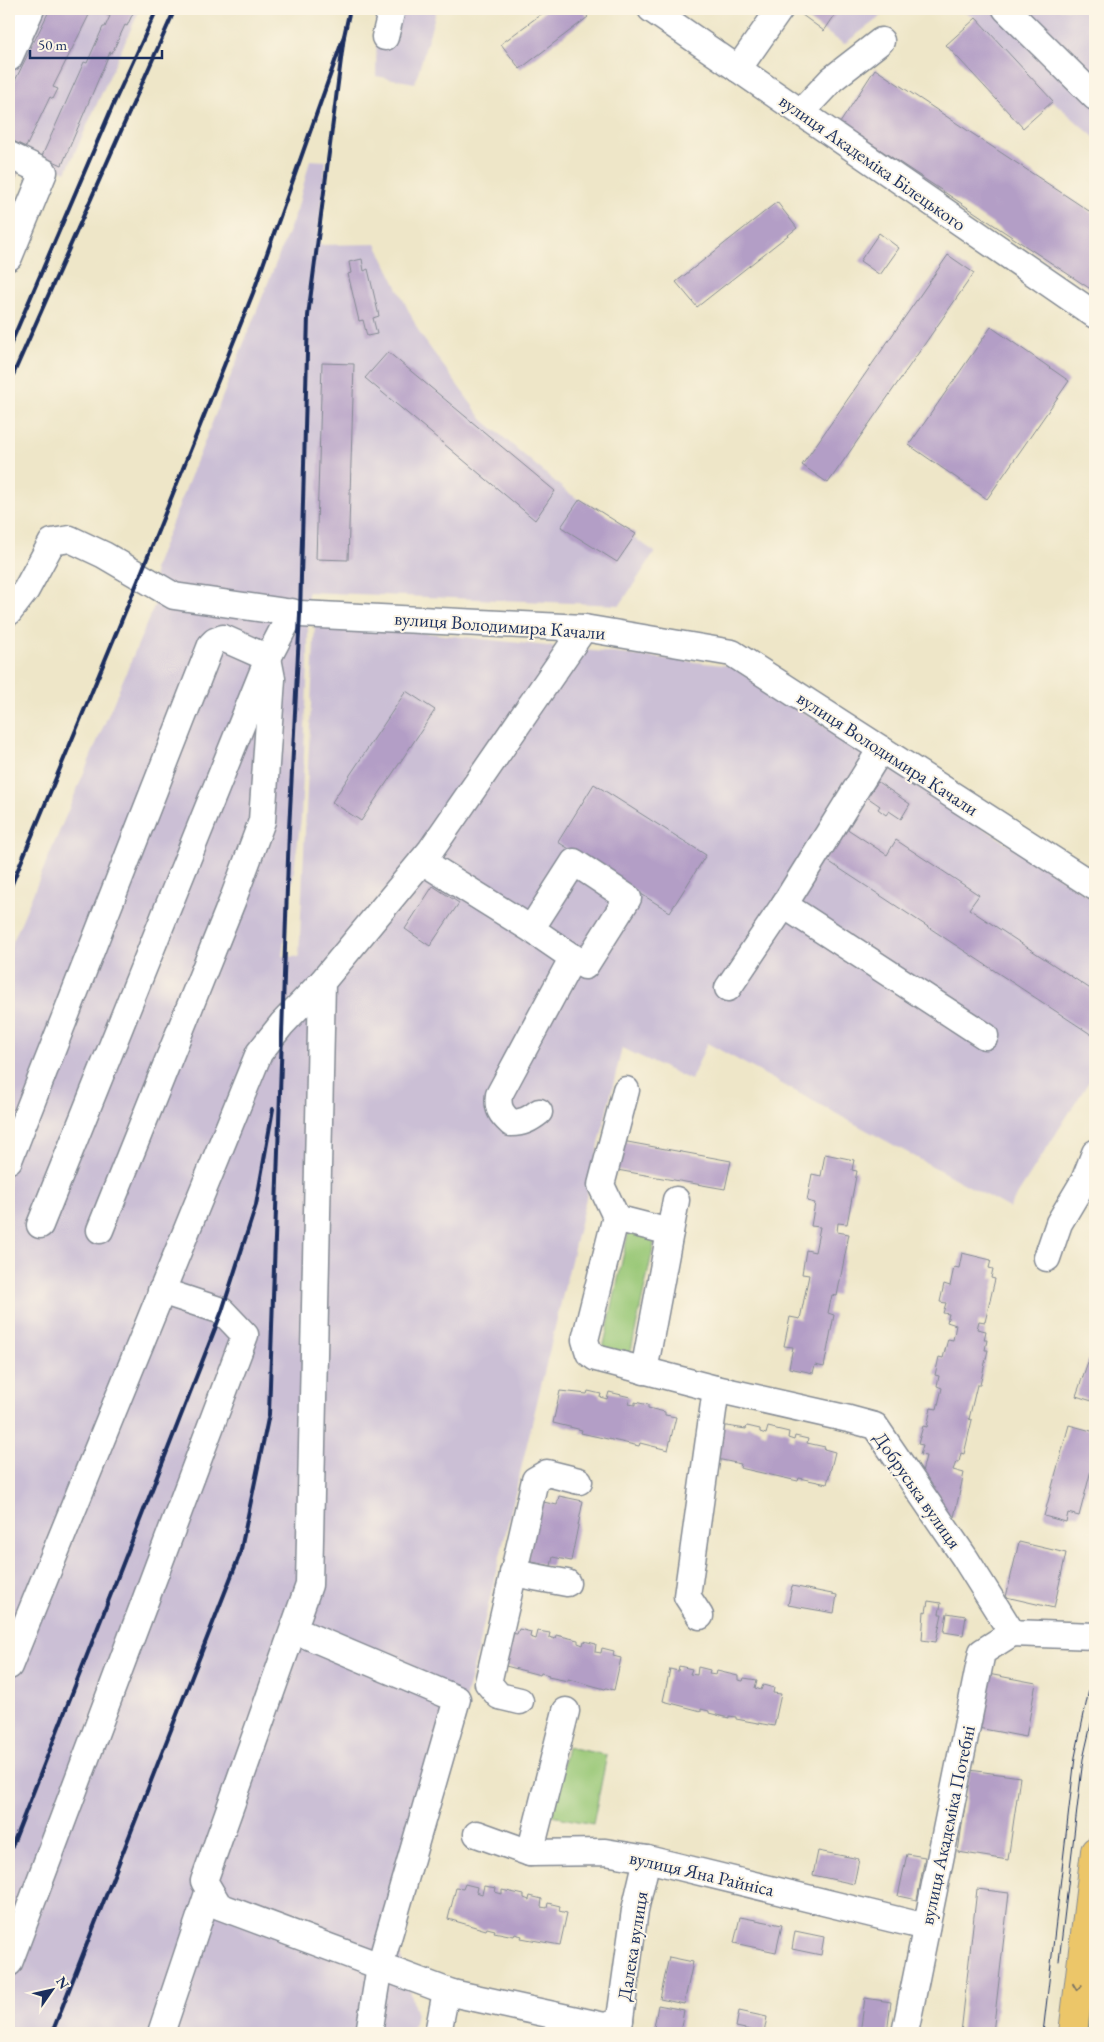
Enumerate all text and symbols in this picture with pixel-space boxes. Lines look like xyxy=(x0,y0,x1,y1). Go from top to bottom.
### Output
scale bar xyxy=(30,28,162,60)
text: 50 m xyxy=(38,35,67,54)
street label: вулиця Академіка Білецького xyxy=(774,88,971,237)
street label: вулиця Володимира Качали xyxy=(394,606,606,645)
street label: вулиця Володимира Качали xyxy=(792,685,983,821)
street label: Добруська вулиця xyxy=(868,1427,967,1554)
street label: вулиця Академіка Потебні xyxy=(914,1723,981,1927)
street label: вулиця Яна Райніса xyxy=(627,1845,777,1902)
street label: Далека вулиця xyxy=(611,1889,654,2003)
north arrow xyxy=(28,1964,78,2014)
text: N xyxy=(52,1973,74,1993)
one-way arrow xyxy=(1073,1982,1083,1991)

